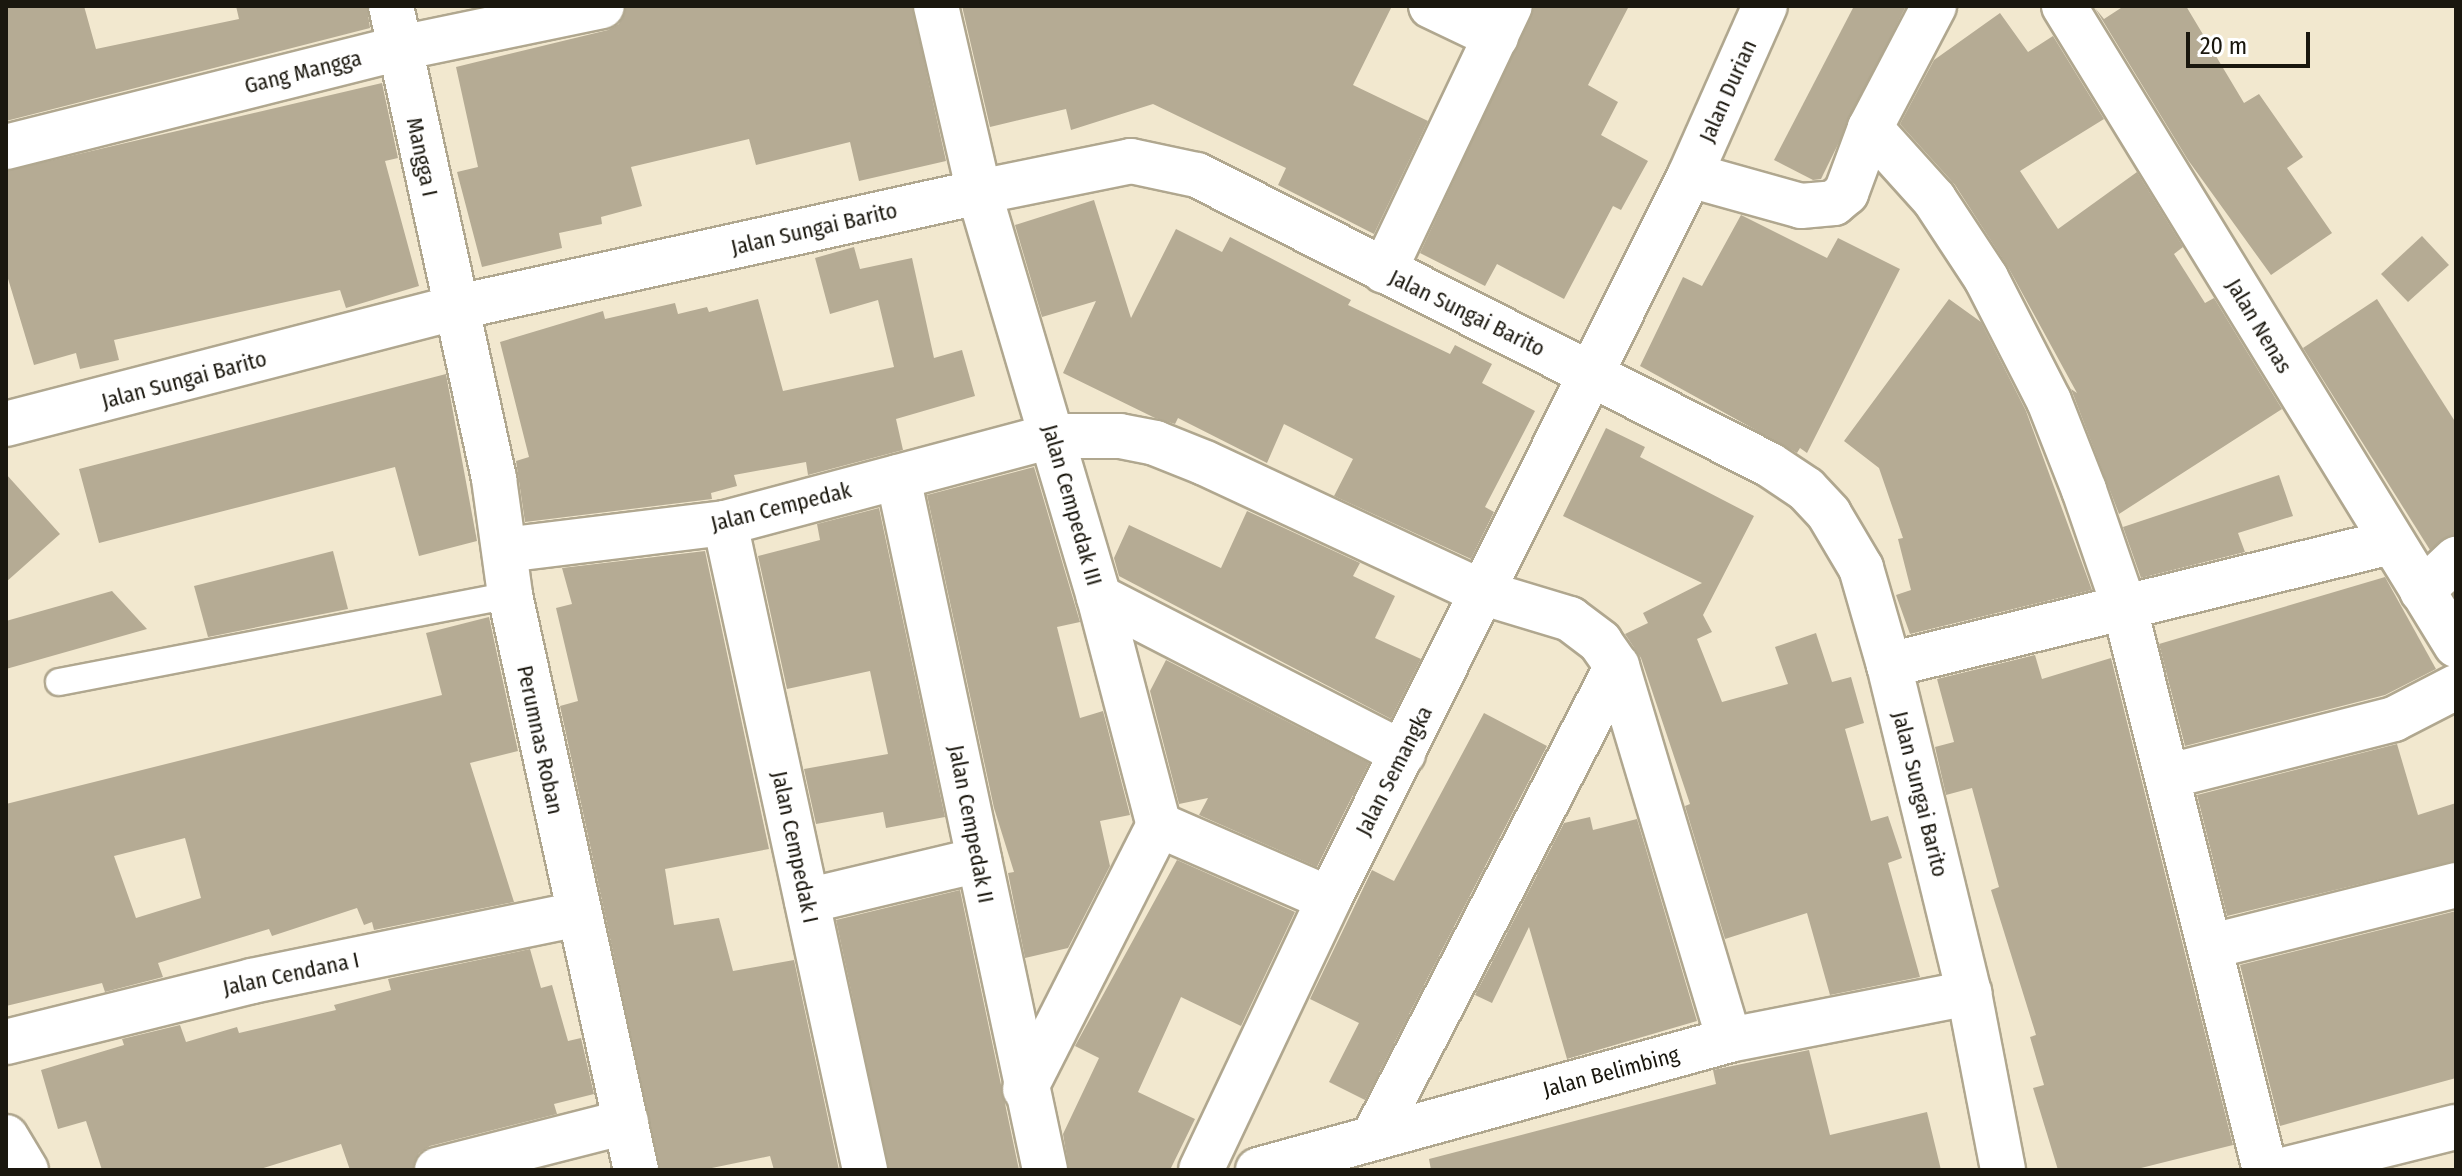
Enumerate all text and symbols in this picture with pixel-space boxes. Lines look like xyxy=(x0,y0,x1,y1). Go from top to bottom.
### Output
scale bar xyxy=(2190,16,2314,66)
text: 20 m xyxy=(2200,32,2247,60)
street label: Jalan Durian xyxy=(1694,36,1762,146)
street label: Gang Mangga xyxy=(242,45,364,99)
street label: Mangga I xyxy=(401,115,443,199)
street label: Jalan Sungai Barito xyxy=(728,197,900,261)
street label: Jalan Sungai Barito xyxy=(1385,264,1549,362)
street label: Jalan Nenas xyxy=(2220,274,2298,378)
street label: Jalan Sungai Barito xyxy=(99,345,269,415)
street label: Jalan Cempedak III xyxy=(1036,421,1108,589)
street label: Jalan Cempedak xyxy=(708,477,854,537)
street label: Perumnas Roban xyxy=(511,663,569,817)
street label: Jalan Semangka xyxy=(1350,702,1438,840)
street label: Jalan Sungai Barito xyxy=(1887,708,1953,880)
street label: Jalan Cempedak II xyxy=(943,743,999,905)
street label: Jalan Cempedak I xyxy=(766,769,824,925)
street label: Jalan Cendana I xyxy=(220,947,362,1001)
street label: Jalan Belimbing xyxy=(1540,1041,1682,1103)

